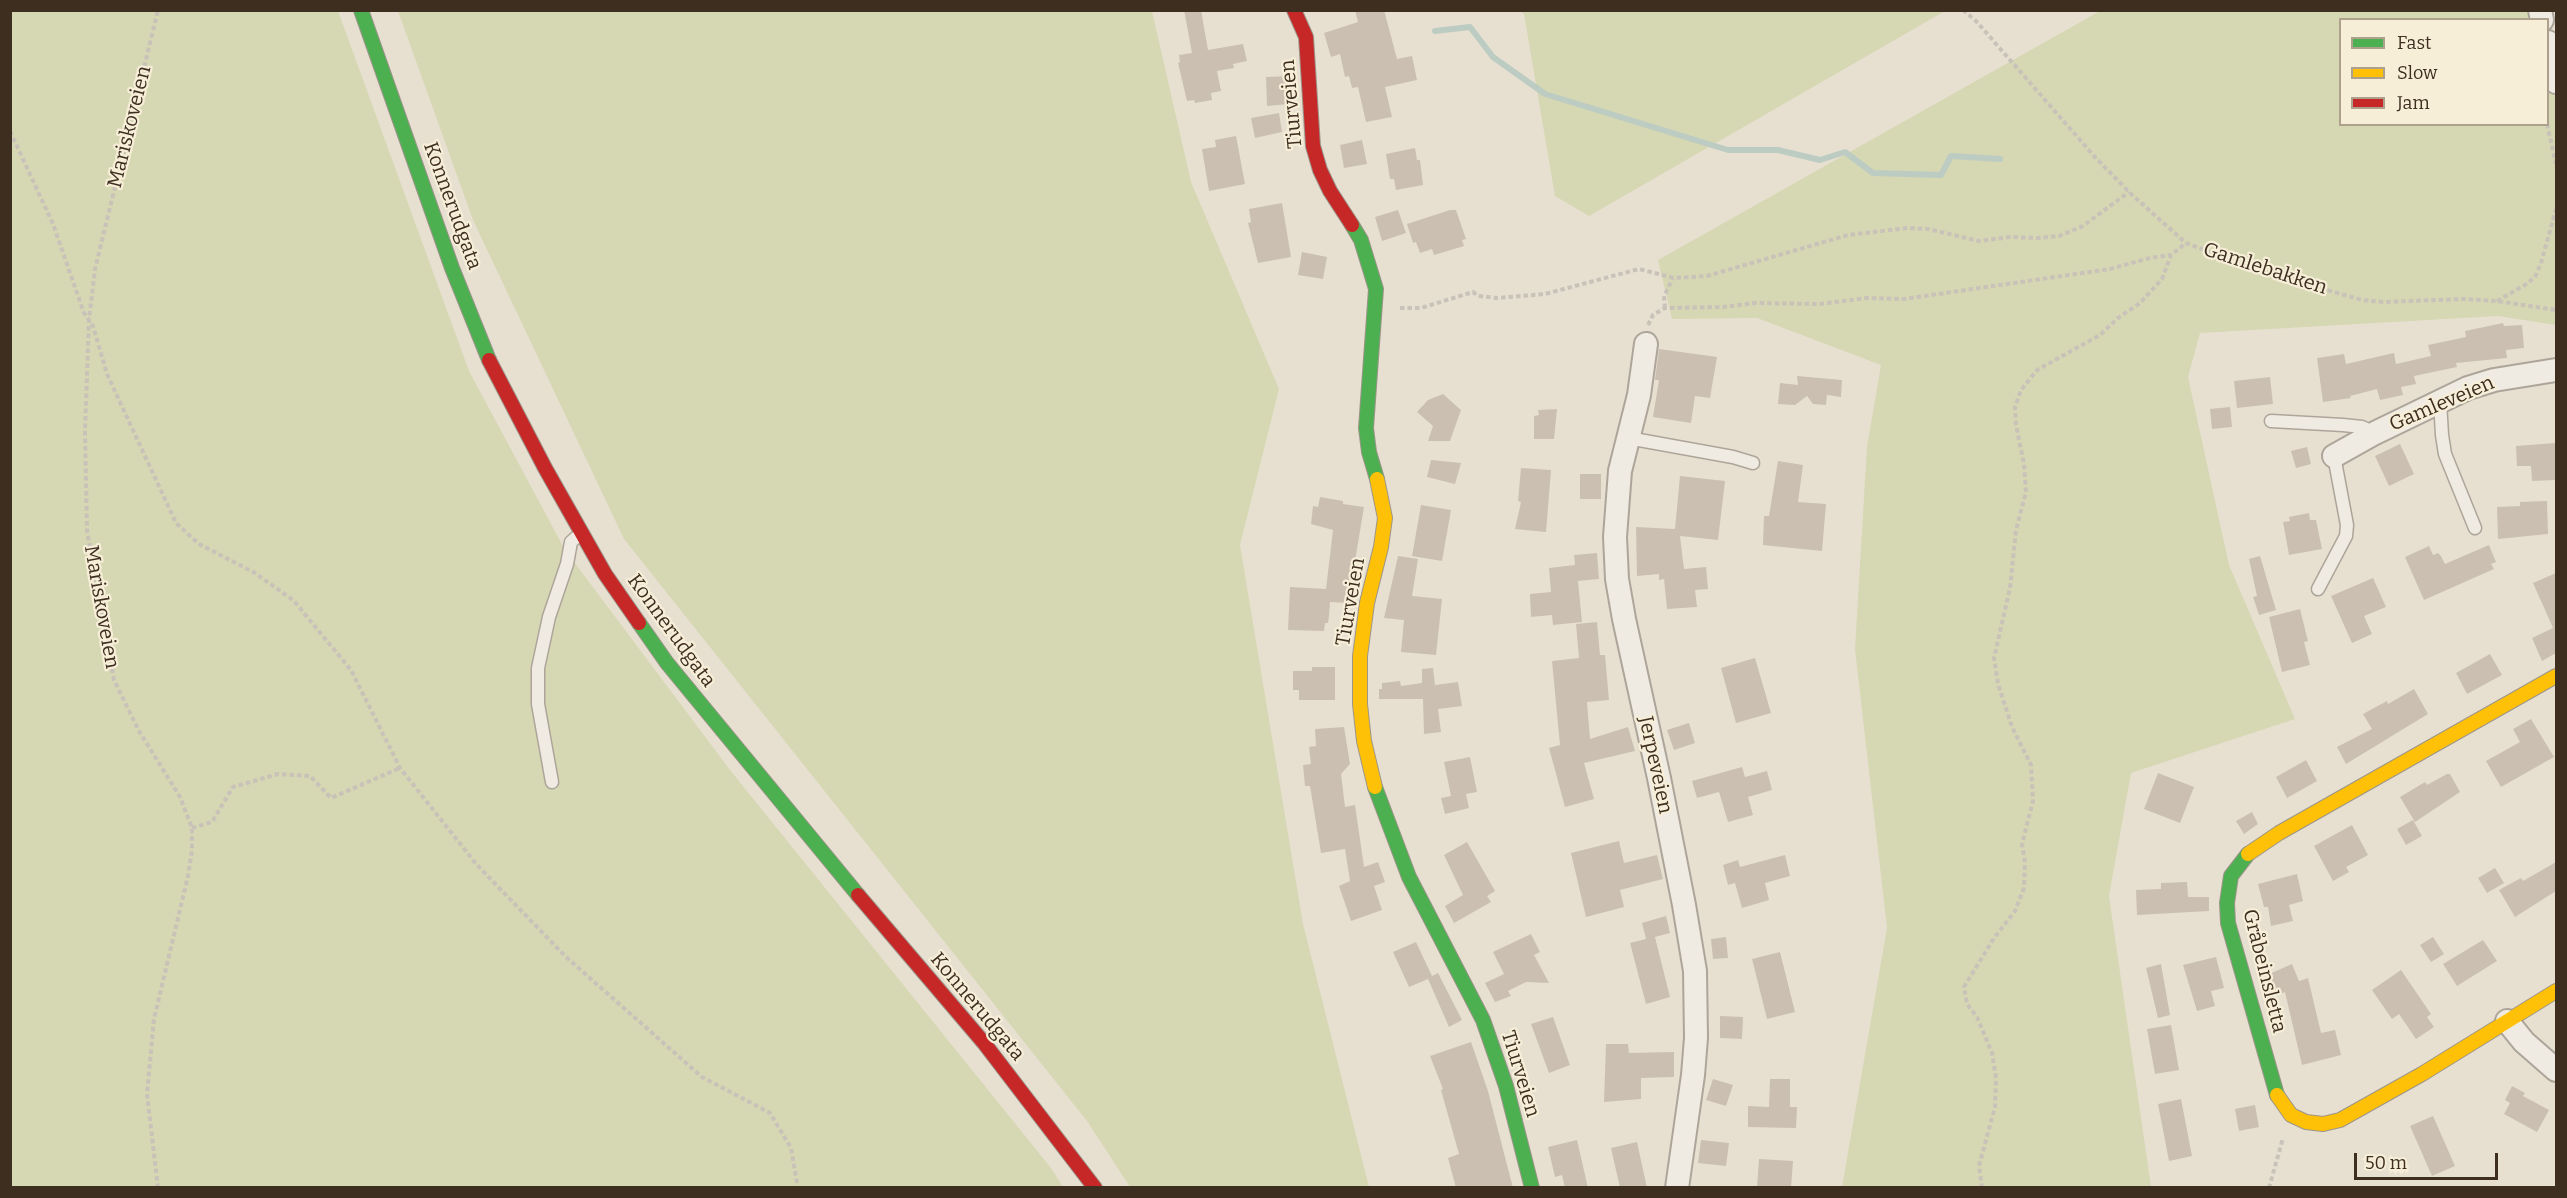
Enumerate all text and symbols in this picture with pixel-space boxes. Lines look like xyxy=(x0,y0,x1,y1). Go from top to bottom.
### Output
legend xyxy=(2339,18,2549,126)
text: Fast xyxy=(2397,32,2432,54)
street label: Tiurveien xyxy=(1276,59,1308,149)
text: Slow xyxy=(2397,62,2437,84)
street label: Mariskoveien xyxy=(103,63,157,191)
text: Jam xyxy=(2397,92,2430,114)
street label: Konnerudgata xyxy=(418,139,486,273)
street label: Gamlebakken xyxy=(2200,238,2330,300)
street label: Gamleveien xyxy=(2386,371,2498,437)
street label: Mariskoveien xyxy=(78,543,124,671)
street label: Tiurveien xyxy=(1331,556,1371,648)
street label: Konnerudgata xyxy=(622,570,720,692)
street label: Jerpeveien xyxy=(1633,714,1677,816)
street label: Gråbeinsletta xyxy=(2237,907,2291,1035)
street label: Konnerudgata xyxy=(925,948,1029,1066)
street label: Tiurveien xyxy=(1495,1028,1545,1120)
scale bar xyxy=(2357,1141,2501,1179)
text: 50 m xyxy=(2365,1152,2407,1174)

